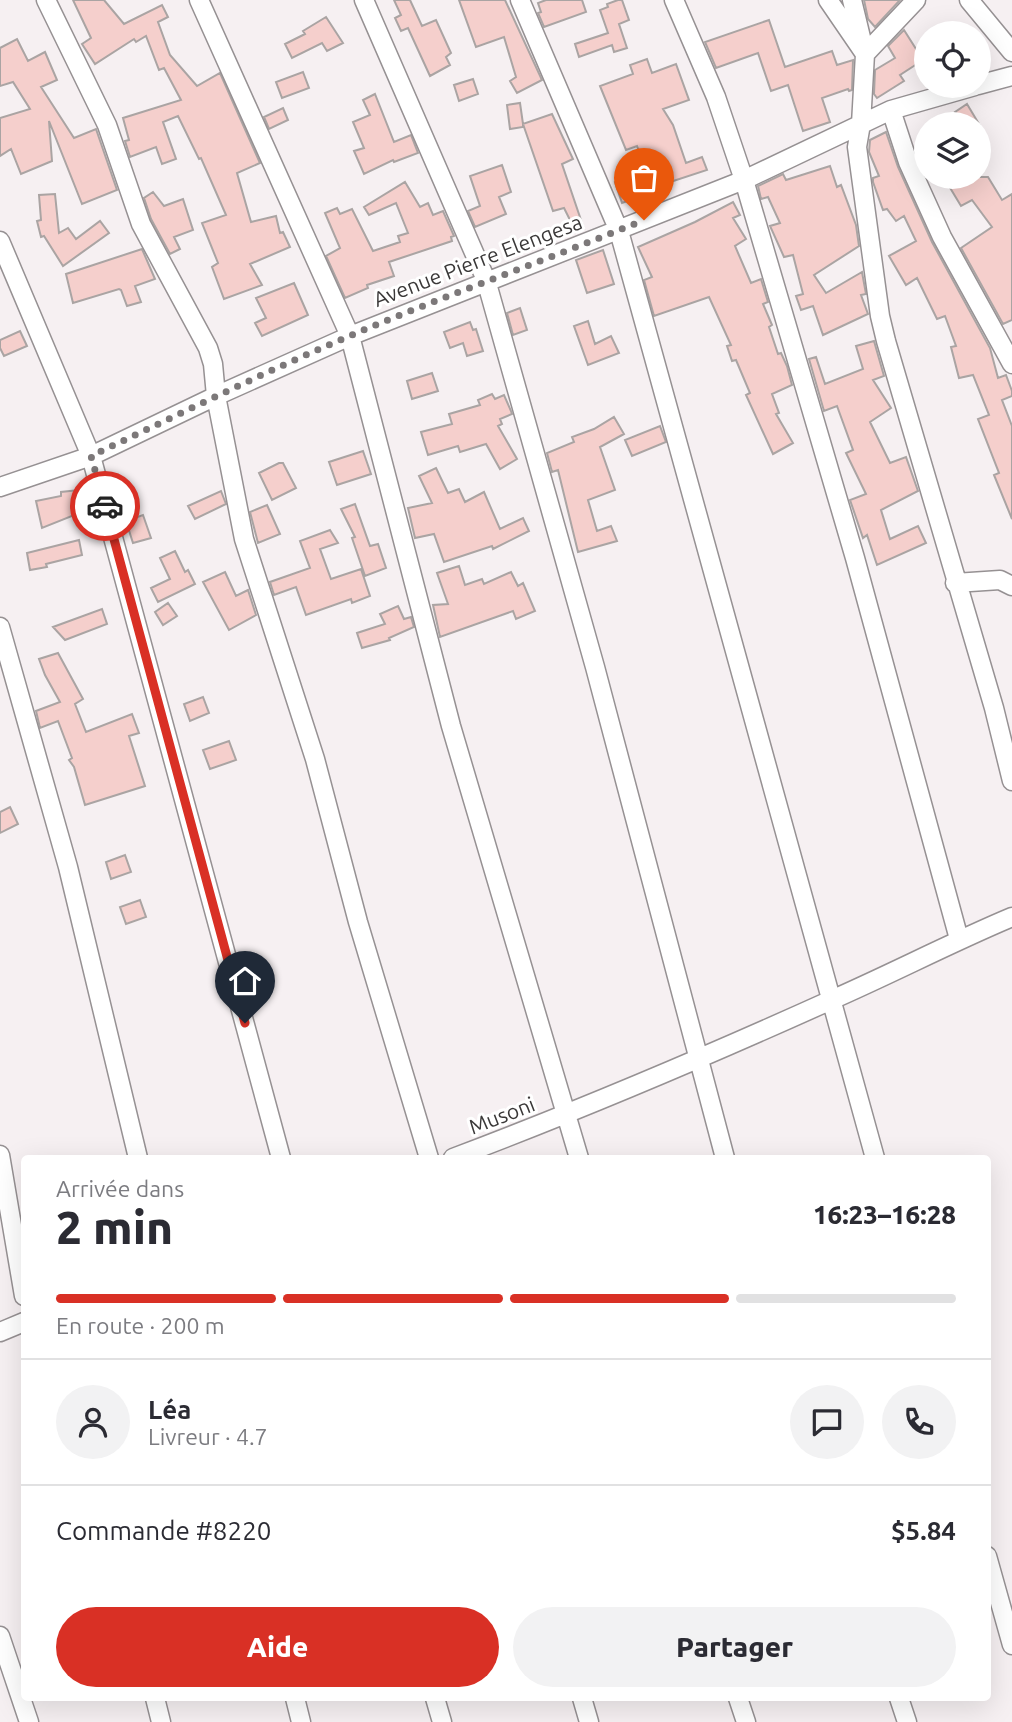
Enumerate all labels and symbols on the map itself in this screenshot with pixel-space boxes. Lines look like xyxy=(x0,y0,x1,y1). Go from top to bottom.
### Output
pin xyxy=(614,148,674,220)
street label: Avenue Pierre Elengesa xyxy=(370,209,585,311)
courier xyxy=(70,471,140,541)
pin xyxy=(215,951,275,1023)
street label: Musoni xyxy=(465,1092,538,1139)

